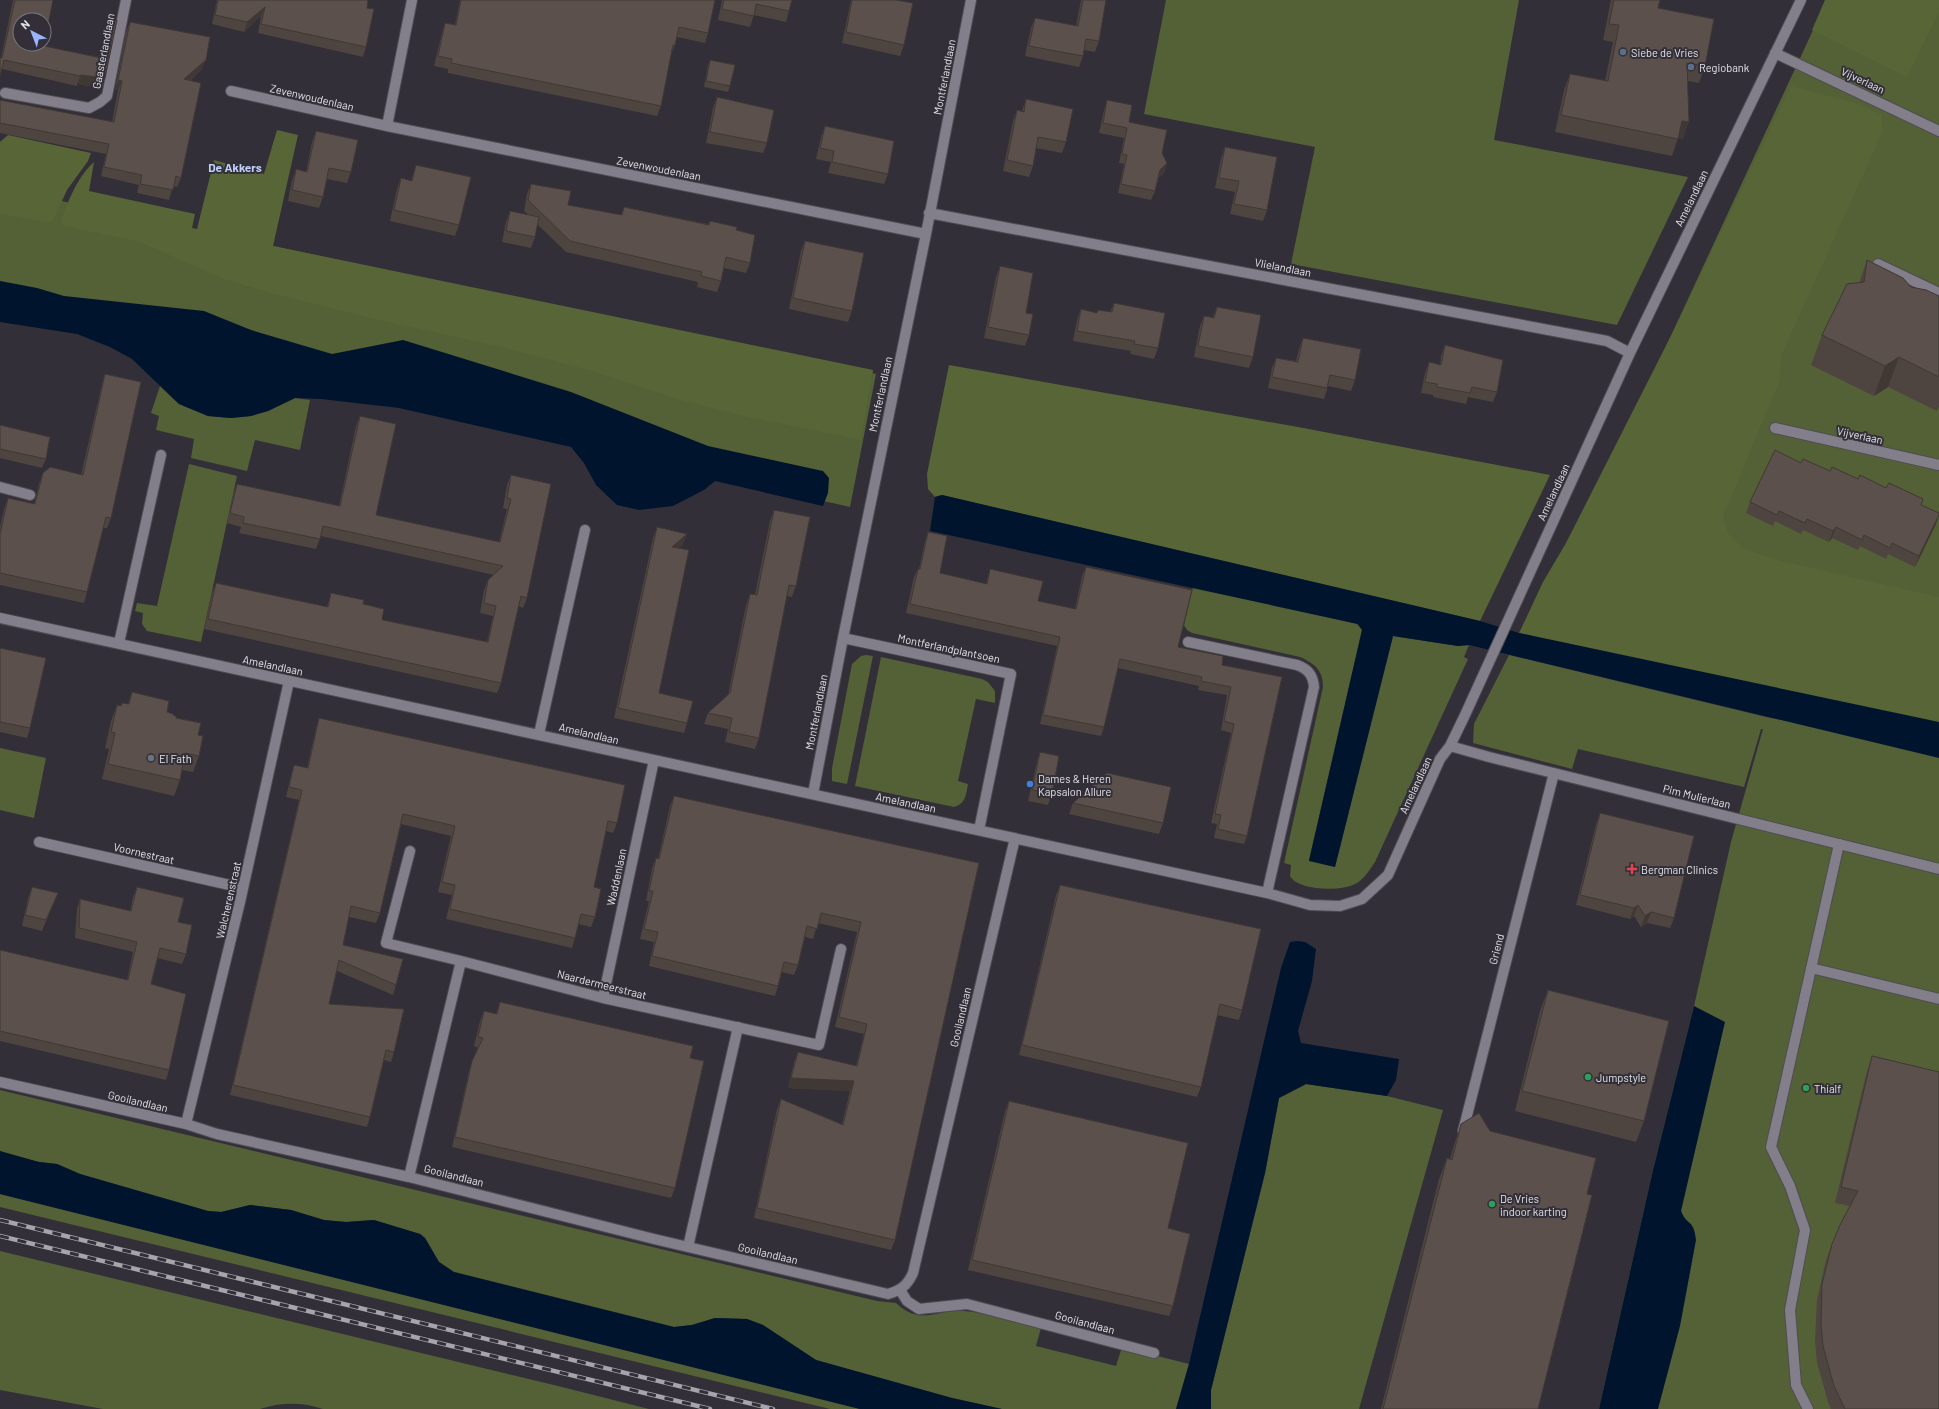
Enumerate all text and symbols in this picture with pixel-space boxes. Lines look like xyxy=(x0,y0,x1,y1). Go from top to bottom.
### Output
north arrow xyxy=(12,12,52,52)
street label: Gaasterlandlaan xyxy=(89,12,117,90)
text: N xyxy=(18,17,32,31)
street label: Montferlandlaan xyxy=(930,38,958,116)
place label: Siebe de Vries xyxy=(1631,46,1698,59)
marker: Siebe de Vries xyxy=(1618,47,1628,57)
place label: Regiobank xyxy=(1699,61,1750,74)
marker: Regiobank xyxy=(1686,62,1696,72)
street label: Vijverlaan xyxy=(1839,64,1887,96)
street label: Zevenwoudenlaan xyxy=(269,81,355,113)
street label: Zevenwoudenlaan xyxy=(616,153,702,183)
district label: De Akkers xyxy=(208,160,262,174)
street label: Amelandlaan xyxy=(1672,168,1710,228)
street label: Vlielandlaan xyxy=(1254,255,1312,279)
street label: Montferlandlaan xyxy=(866,355,894,433)
street label: Vijverlaan xyxy=(1836,424,1884,446)
street label: Amelandlaan xyxy=(1534,461,1572,523)
street label: Montferlandplantsoen xyxy=(897,631,1001,665)
street label: Amelandlaan xyxy=(242,652,304,678)
street label: Montferlandlaan xyxy=(802,673,830,751)
street label: Amelandlaan xyxy=(558,720,620,746)
place label: El Fath xyxy=(159,752,192,765)
marker: El Fath xyxy=(146,753,156,763)
street label: Amelandlaan xyxy=(1396,754,1434,816)
place label: Dames & Heren Kapsalon Allure xyxy=(1038,772,1112,798)
marker: Dames & Heren Kapsalon Allure xyxy=(1025,779,1035,789)
street label: Pim Mulierlaan xyxy=(1662,781,1732,811)
street label: Amelandlaan xyxy=(875,789,937,815)
street label: Voornestraat xyxy=(112,840,176,866)
street label: Waddenlaan xyxy=(604,847,628,907)
street label: Walcherenstraat xyxy=(213,860,243,940)
marker: Bergman Clinics xyxy=(1626,863,1638,875)
place label: Bergman Clinics xyxy=(1641,863,1718,876)
street label: Griend xyxy=(1486,932,1506,966)
street label: Naardermeerstraat xyxy=(556,967,648,1001)
street label: Gooilandlaan xyxy=(947,986,973,1048)
place label: Jumpstyle xyxy=(1596,1071,1646,1084)
marker: Jumpstyle xyxy=(1583,1072,1593,1082)
place label: Thialf xyxy=(1814,1082,1841,1095)
marker: Thialf xyxy=(1801,1083,1811,1093)
street label: Gooilandlaan xyxy=(107,1088,169,1114)
street label: Gooilandlaan xyxy=(423,1161,485,1189)
place label: De Vries indoor karting xyxy=(1500,1192,1567,1218)
marker: De Vries indoor karting xyxy=(1487,1199,1497,1209)
street label: Gooilandlaan xyxy=(737,1240,799,1266)
street label: Gooilandlaan xyxy=(1054,1308,1116,1336)

